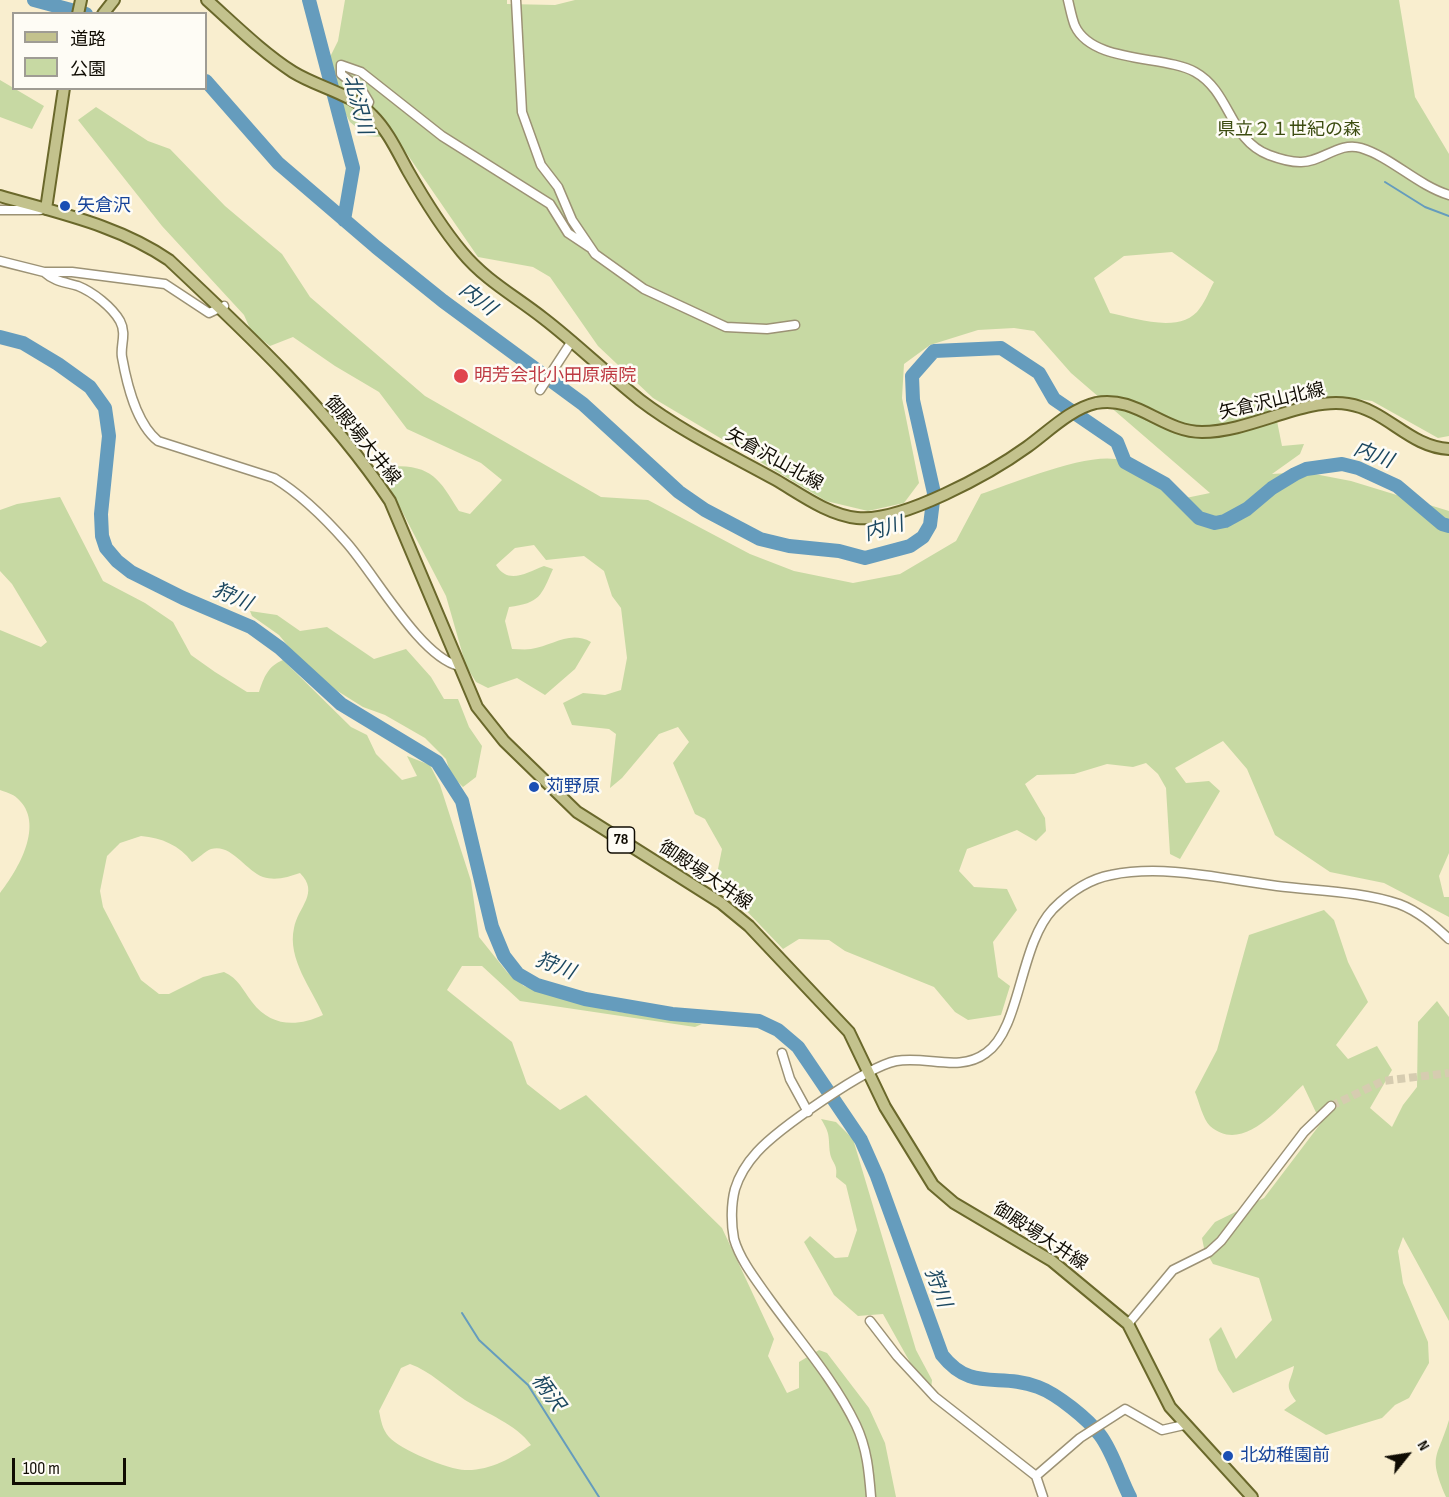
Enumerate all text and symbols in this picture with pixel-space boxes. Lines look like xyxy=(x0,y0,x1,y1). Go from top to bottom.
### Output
legend xyxy=(12,12,207,90)
text: 道路 xyxy=(70,29,106,50)
text: 公園 xyxy=(70,59,106,80)
water label: 北沢川 xyxy=(338,73,376,137)
park label: 県立２１世紀の森 xyxy=(1217,119,1361,141)
place label: 矢倉沢 xyxy=(77,195,131,217)
marker: 矢倉沢 xyxy=(58,199,72,213)
water label: 内川 xyxy=(454,278,500,322)
place label: 明芳会北小田原病院 xyxy=(474,365,636,387)
marker: 明芳会北小田原病院 xyxy=(452,367,470,385)
street label: 矢倉沢山北線 xyxy=(1217,379,1327,425)
street label: 御殿場大井線 xyxy=(320,392,404,490)
street label: 矢倉沢山北線 xyxy=(722,424,826,496)
water label: 内川 xyxy=(1350,438,1396,474)
water label: 内川 xyxy=(861,513,907,547)
water label: 狩川 xyxy=(209,579,255,617)
place label: 苅野原 xyxy=(546,776,600,798)
marker: 苅野原 xyxy=(527,780,541,794)
road number: 78 xyxy=(608,827,634,853)
street label: 御殿場大井線 xyxy=(654,837,756,915)
water label: 狩川 xyxy=(532,949,578,985)
street label: 御殿場大井線 xyxy=(989,1199,1091,1275)
water label: 狩川 xyxy=(919,1265,955,1311)
water label: 柄沢 xyxy=(526,1370,568,1416)
north arrow xyxy=(1377,1425,1437,1485)
text: N xyxy=(1413,1437,1433,1454)
place label: 北幼稚園前 xyxy=(1240,1445,1330,1467)
scale bar xyxy=(15,1446,129,1484)
marker: 北幼稚園前 xyxy=(1221,1449,1235,1463)
text: 100 m xyxy=(23,1458,60,1479)

